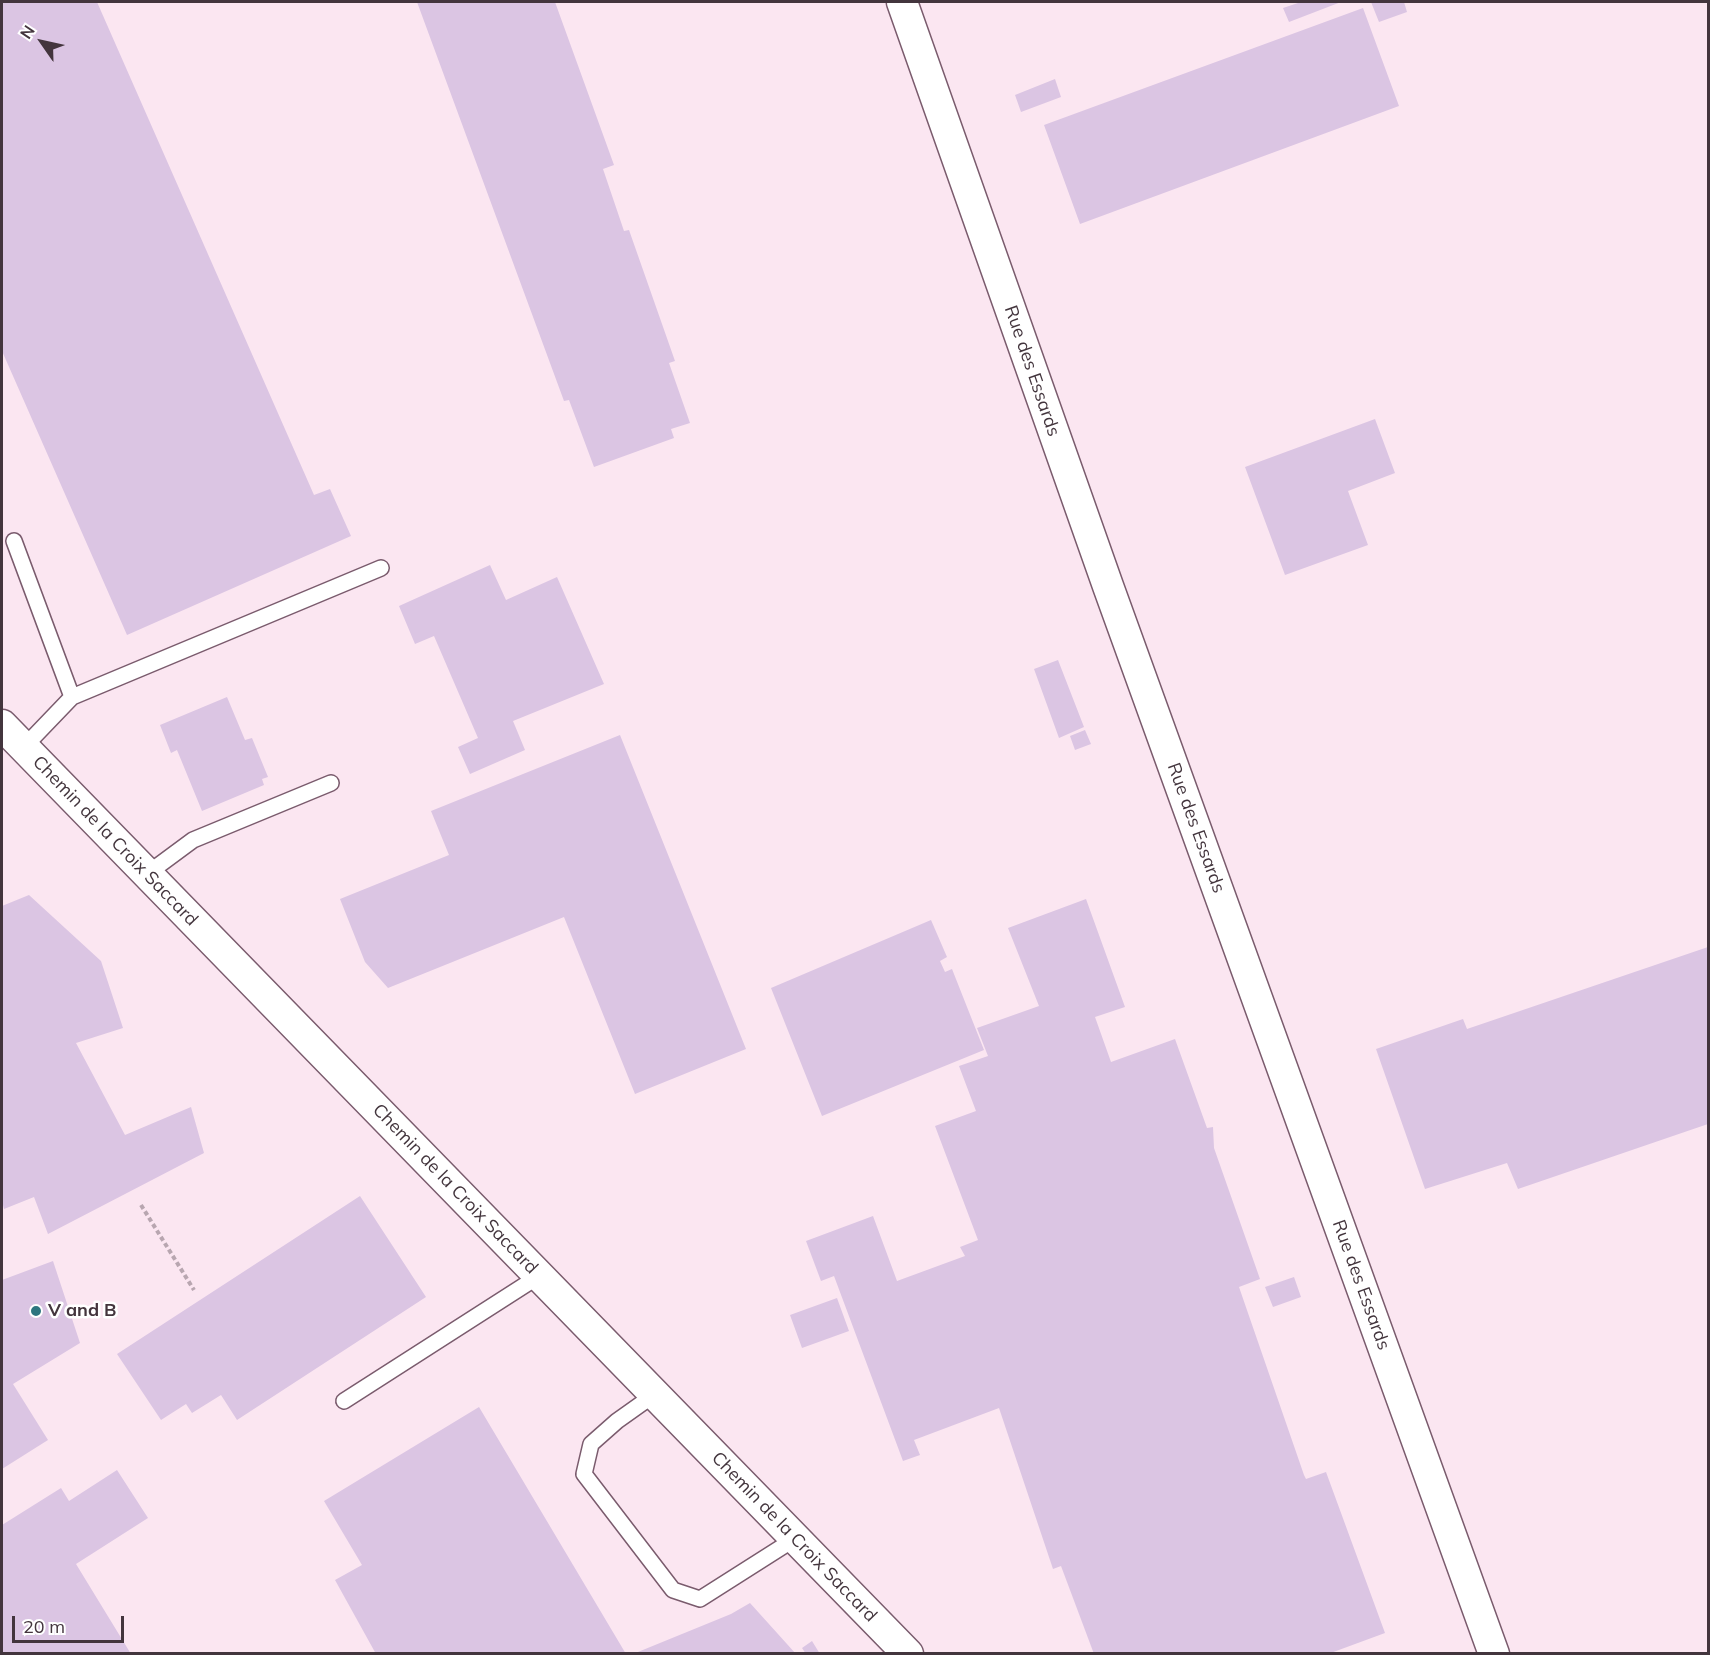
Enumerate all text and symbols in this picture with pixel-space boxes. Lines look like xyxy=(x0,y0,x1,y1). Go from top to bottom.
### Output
north arrow xyxy=(12,12,72,72)
text: N xyxy=(15,21,39,43)
street label: Rue des Essards xyxy=(1000,303,1064,439)
street label: Chemin de la Croix Saccard xyxy=(28,751,202,931)
street label: Rue des Essards xyxy=(1162,760,1230,896)
street label: Chemin de la Croix Saccard xyxy=(368,1099,542,1279)
street label: Rue des Essards xyxy=(1327,1217,1395,1353)
place label: V and B xyxy=(48,1300,116,1322)
marker: V and B xyxy=(29,1304,43,1318)
street label: Chemin de la Croix Saccard xyxy=(707,1447,881,1627)
scale bar xyxy=(15,1604,128,1642)
text: 20 m xyxy=(23,1615,65,1638)

